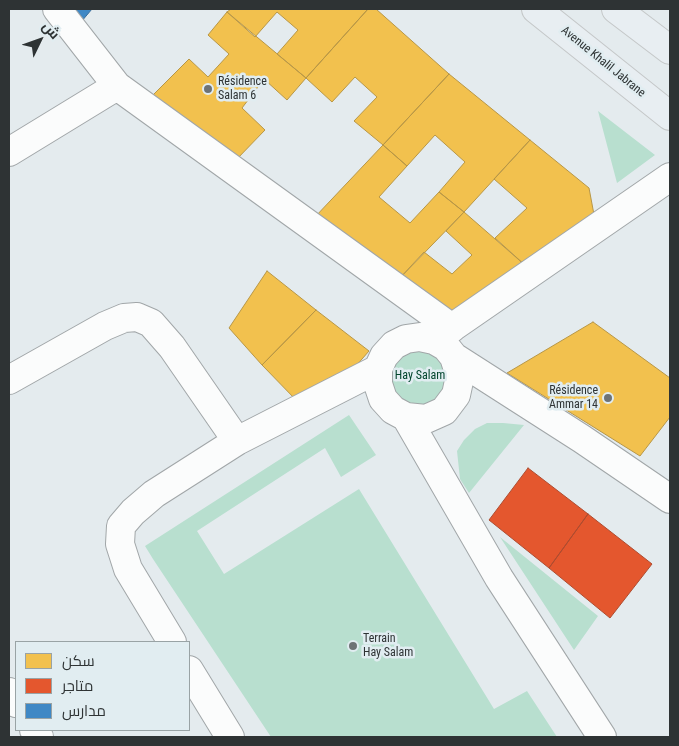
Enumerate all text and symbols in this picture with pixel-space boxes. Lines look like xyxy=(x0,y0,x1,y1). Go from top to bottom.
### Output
north arrow xyxy=(15,15,65,65)
text: ش xyxy=(39,18,63,42)
street label: Avenue Khalil Jabrane xyxy=(558,24,648,100)
place label: Résidence Salam 6 xyxy=(218,75,267,103)
marker: Résidence Salam 6 xyxy=(202,83,214,95)
park label: Hay Salam xyxy=(395,369,445,383)
place label: Résidence Ammar 14 xyxy=(549,384,598,412)
marker: Résidence Ammar 14 xyxy=(602,392,614,404)
place label: Terrain Hay Salam xyxy=(363,632,413,660)
marker: Terrain Hay Salam xyxy=(347,640,359,652)
legend xyxy=(15,641,190,731)
text: سكن xyxy=(62,652,95,670)
text: متاجر xyxy=(62,677,93,695)
text: مدارس xyxy=(62,702,106,720)

